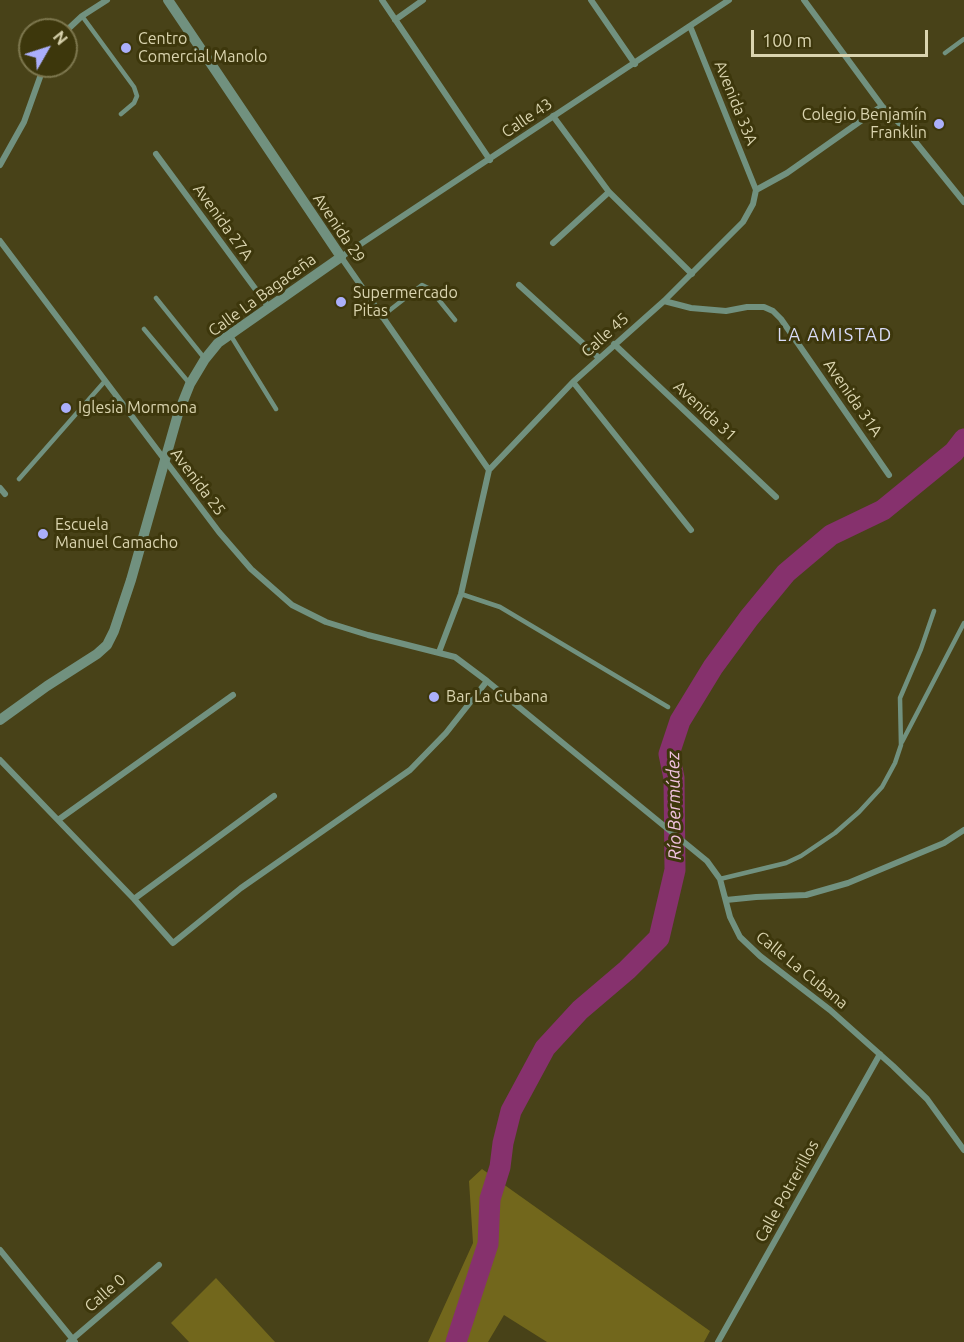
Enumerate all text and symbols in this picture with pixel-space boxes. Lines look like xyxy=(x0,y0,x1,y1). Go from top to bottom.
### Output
north arrow xyxy=(18,18,78,78)
scale bar xyxy=(754,18,931,56)
text: N xyxy=(50,28,71,48)
place label: Centro Comercial Manolo xyxy=(138,29,267,67)
text: 100 m xyxy=(762,30,812,50)
marker: Centro Comercial Manolo xyxy=(119,41,133,55)
street label: Avenida 33A xyxy=(710,58,762,148)
street label: Calle 43 xyxy=(498,94,556,142)
place label: Colegio Benjamín Franklin xyxy=(802,105,927,143)
marker: Colegio Benjamín Franklin xyxy=(932,117,946,131)
street label: Avenida 27A xyxy=(189,180,257,264)
street label: Avenida 29 xyxy=(309,190,369,266)
street label: Calle La Bagaceña xyxy=(204,250,320,340)
place label: Supermercado Pitas xyxy=(353,283,458,321)
marker: Supermercado Pitas xyxy=(334,295,348,309)
street label: Calle 45 xyxy=(577,309,633,361)
district label: LA AMISTAD xyxy=(777,324,893,346)
street label: Avenida 31A xyxy=(819,356,887,440)
street label: Avenida 31 xyxy=(670,377,740,445)
place label: Iglesia Mormona xyxy=(78,398,197,418)
marker: Iglesia Mormona xyxy=(59,401,73,415)
street label: Avenida 25 xyxy=(167,445,229,519)
place label: Escuela Manuel Camacho xyxy=(55,515,178,553)
marker: Escuela Manuel Camacho xyxy=(36,527,50,541)
place label: Bar La Cubana xyxy=(446,687,548,707)
marker: Bar La Cubana xyxy=(427,690,441,704)
water label: Río Bermúdez xyxy=(662,752,686,860)
street label: Calle La Cubana xyxy=(752,927,852,1013)
street label: Calle Potrerillos xyxy=(751,1137,823,1245)
street label: Calle 0 xyxy=(81,1270,129,1316)

